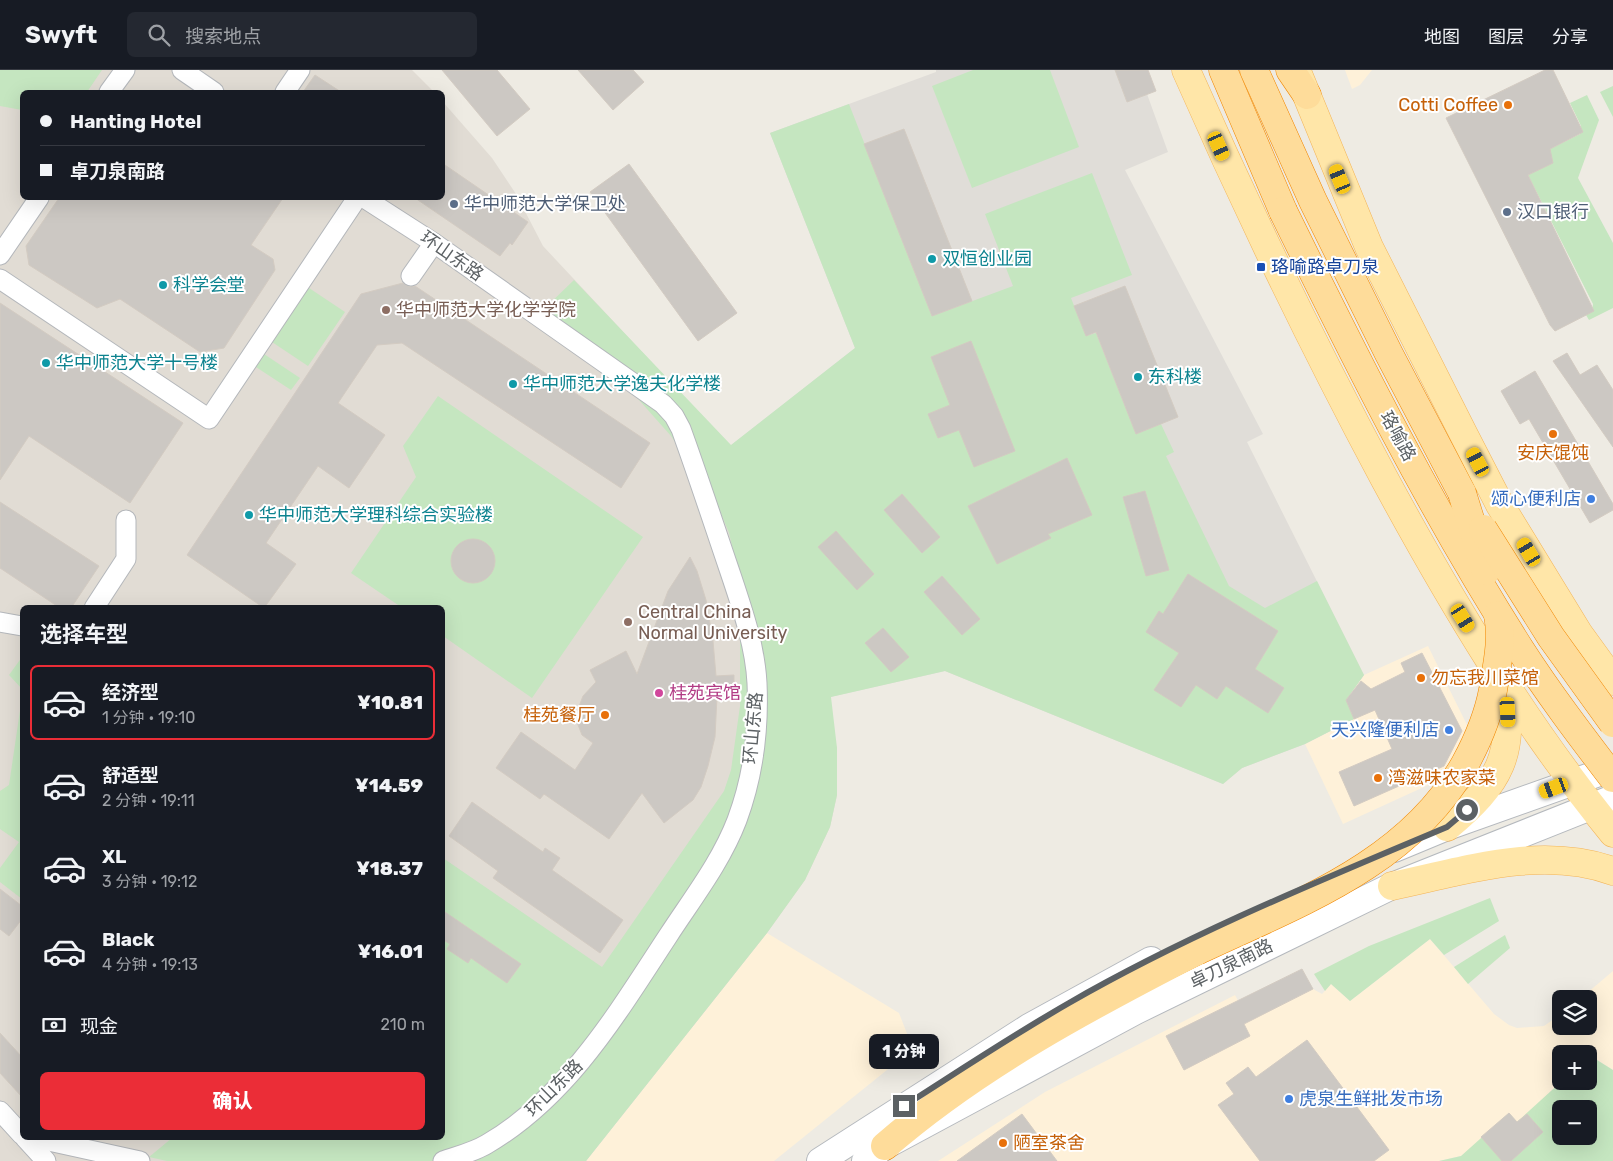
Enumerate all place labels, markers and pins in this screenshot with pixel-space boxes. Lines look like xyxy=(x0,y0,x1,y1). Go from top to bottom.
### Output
place label: Cotti Coffee xyxy=(1398,94,1498,116)
marker: Cotti Coffee xyxy=(1502,99,1514,111)
place label: 华中师范大学保卫处 xyxy=(464,193,626,215)
marker: 华中师范大学保卫处 xyxy=(448,198,460,210)
place label: 汉口银行 xyxy=(1517,201,1589,223)
marker: 汉口银行 xyxy=(1501,206,1513,218)
place label: 双恒创业园 xyxy=(942,248,1032,270)
marker: 双恒创业园 xyxy=(926,253,938,265)
place label: 珞喻路卓刀泉 xyxy=(1271,256,1379,278)
marker: 珞喻路卓刀泉 xyxy=(1255,261,1267,273)
place label: 科学会堂 xyxy=(173,274,245,296)
marker: 科学会堂 xyxy=(157,279,169,291)
place label: 华中师范大学化学学院 xyxy=(396,299,576,321)
marker: 华中师范大学化学学院 xyxy=(380,304,392,316)
place label: 华中师范大学十号楼 xyxy=(56,352,218,374)
marker: 华中师范大学十号楼 xyxy=(40,357,52,369)
place label: 东科楼 xyxy=(1148,366,1202,388)
marker: 东科楼 xyxy=(1132,371,1144,383)
place label: 华中师范大学逸夫化学楼 xyxy=(523,373,721,395)
marker: 华中师范大学逸夫化学楼 xyxy=(507,378,519,390)
marker: 安庆馄饨 xyxy=(1547,428,1559,440)
place label: 安庆馄饨 xyxy=(1517,442,1589,464)
place label: 颂心便利店 xyxy=(1491,488,1581,510)
marker: 颂心便利店 xyxy=(1585,493,1597,505)
place label: 华中师范大学理科综合实验楼 xyxy=(259,504,493,526)
marker: 华中师范大学理科综合实验楼 xyxy=(243,509,255,521)
place label: Central China Normal University xyxy=(638,601,787,644)
marker: Central China Normal University xyxy=(622,616,634,628)
place label: 勿忘我川菜馆 xyxy=(1431,667,1539,689)
marker: 勿忘我川菜馆 xyxy=(1415,672,1427,684)
place label: 桂苑宾馆 xyxy=(669,682,741,704)
marker: 桂苑宾馆 xyxy=(653,687,665,699)
place label: 桂苑餐厅 xyxy=(523,704,595,726)
marker: 桂苑餐厅 xyxy=(599,709,611,721)
place label: 天兴隆便利店 xyxy=(1331,719,1439,741)
marker: 天兴隆便利店 xyxy=(1443,724,1455,736)
place label: 湾滋味农家菜 xyxy=(1388,767,1496,789)
marker: 湾滋味农家菜 xyxy=(1372,772,1384,784)
place label: 虎泉生鲜批发市场 xyxy=(1299,1088,1443,1110)
marker: 虎泉生鲜批发市场 xyxy=(1283,1093,1295,1105)
place label: 陋室茶舍 xyxy=(1013,1132,1085,1154)
marker: 陋室茶舍 xyxy=(997,1137,1009,1149)

